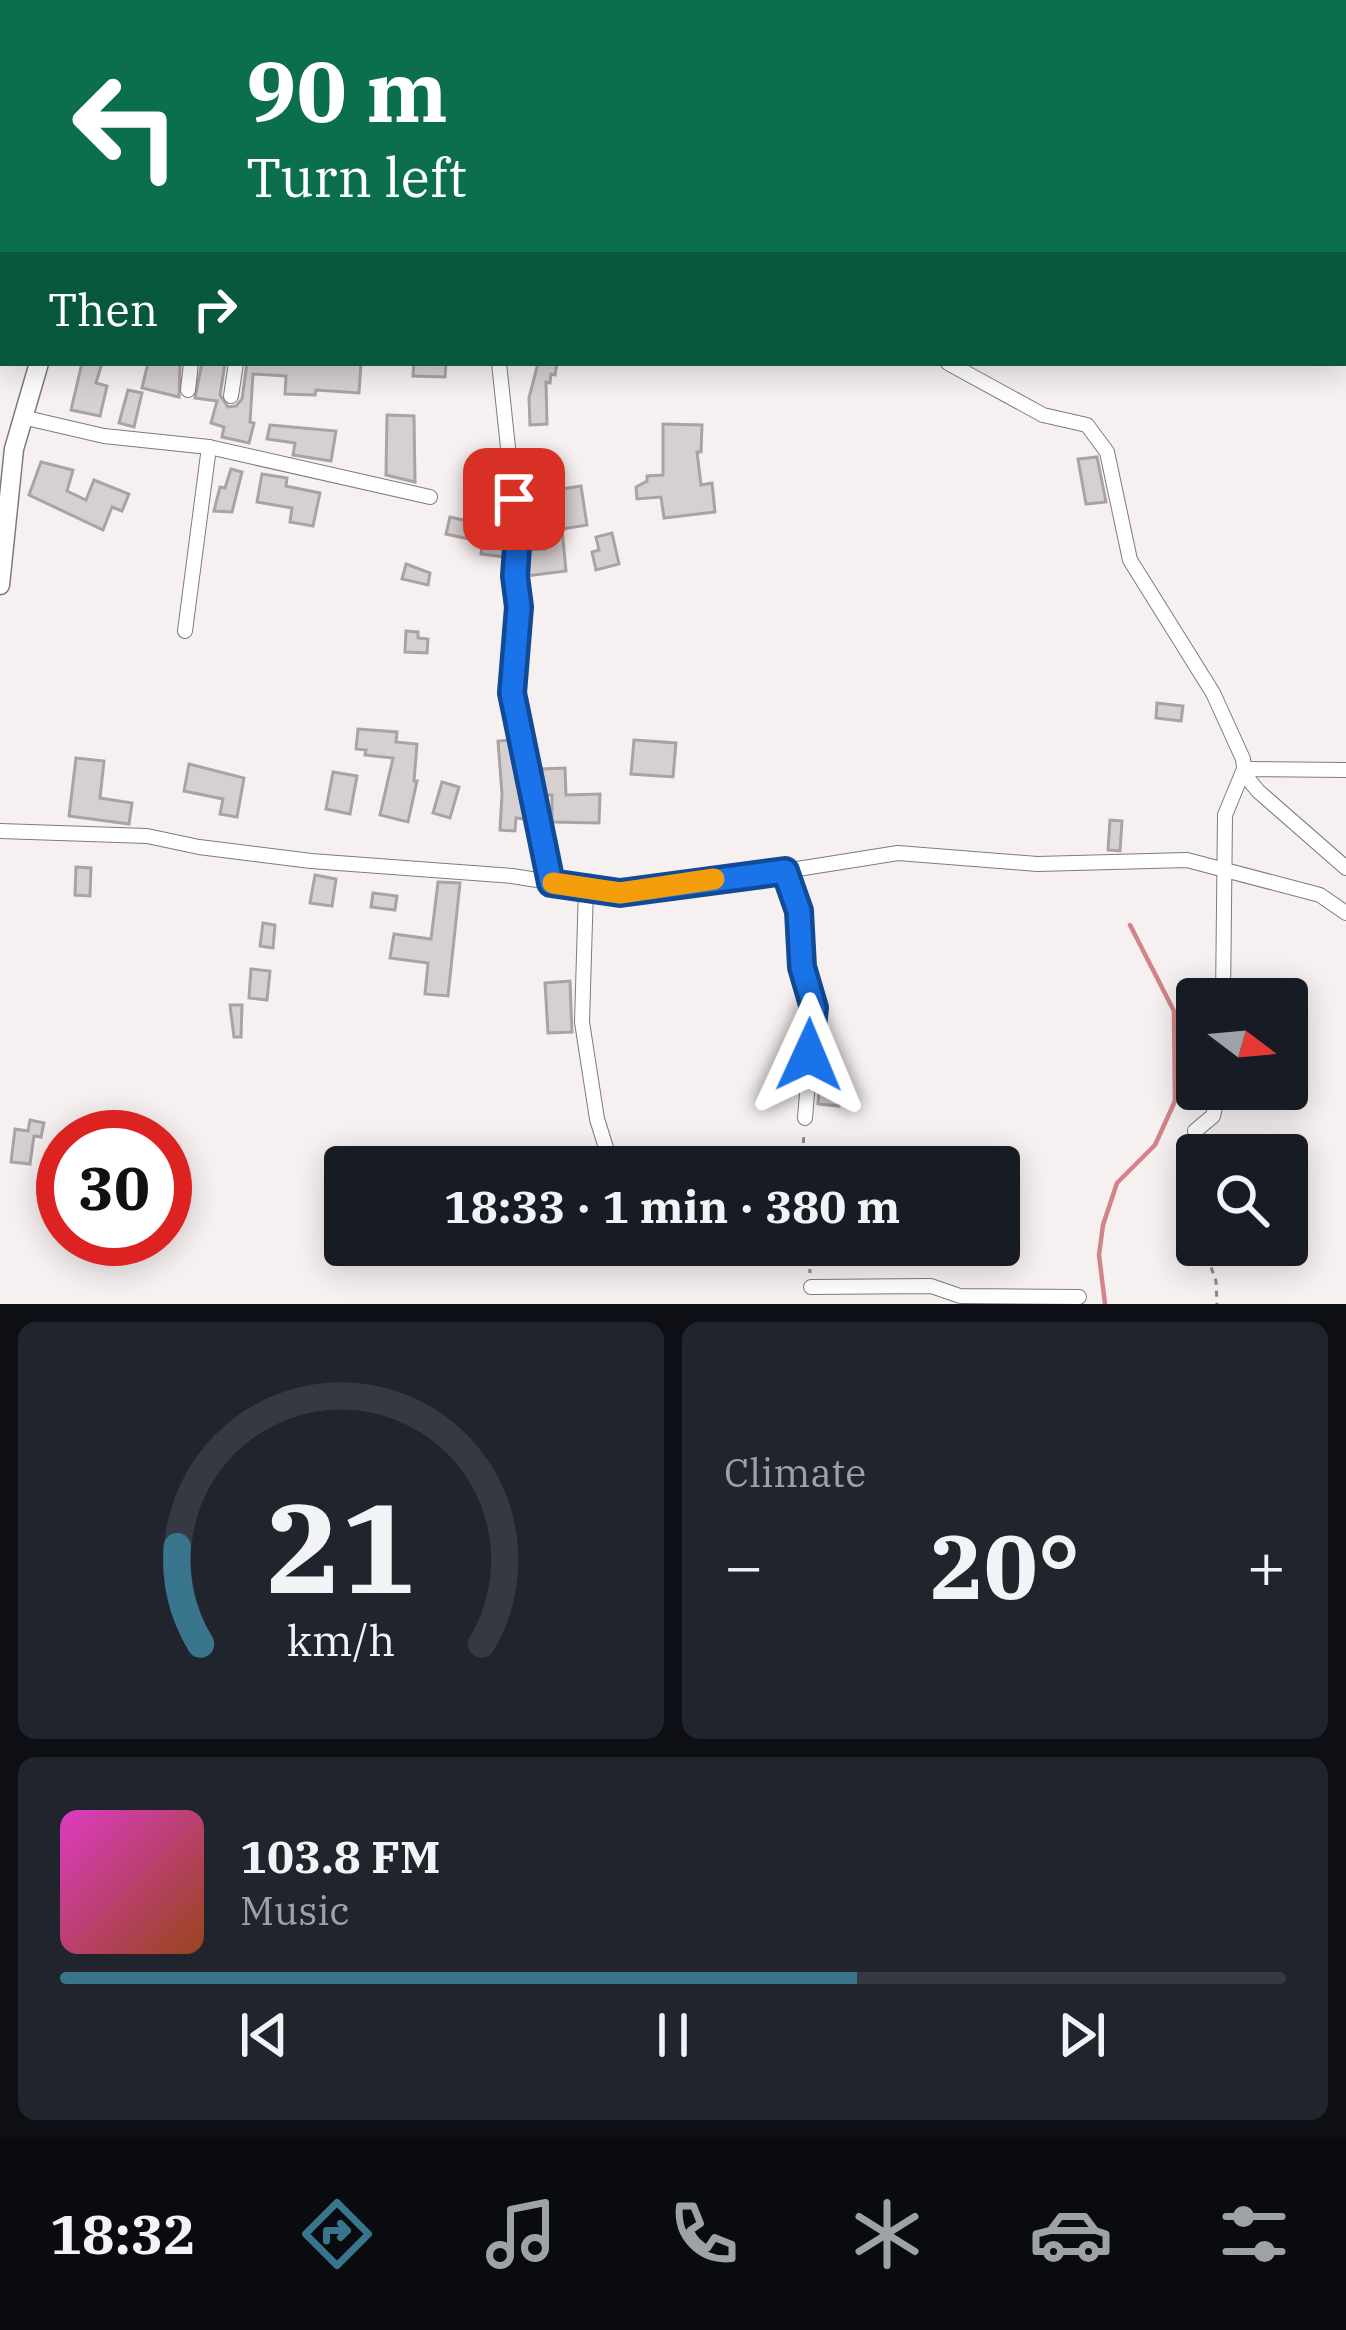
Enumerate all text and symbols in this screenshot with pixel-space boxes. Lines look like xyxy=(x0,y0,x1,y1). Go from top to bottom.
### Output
text: 90 m xyxy=(246,36,448,145)
icon: left xyxy=(48,48,204,204)
text: Turn left xyxy=(246,142,467,212)
icon: right xyxy=(182,276,248,342)
text: Then xyxy=(48,280,158,338)
pin xyxy=(463,448,565,550)
icon: arrive xyxy=(481,466,547,532)
north arrow xyxy=(1176,978,1308,1110)
map controls xyxy=(1176,978,1308,1266)
position arrow xyxy=(746,992,872,1118)
speed limit sign: 30 xyxy=(36,1110,192,1266)
button: search xyxy=(1176,1134,1308,1266)
text: 18:33 · 1 min · 380 m xyxy=(444,1177,900,1235)
text: Climate xyxy=(724,1447,866,1498)
text: 21 xyxy=(266,1465,416,1627)
text: 20° xyxy=(930,1507,1080,1624)
text: − xyxy=(724,1522,764,1608)
text: + xyxy=(1246,1522,1286,1608)
text: km/h xyxy=(287,1611,395,1667)
text: 103.8 FM xyxy=(240,1827,440,1885)
text: Music xyxy=(240,1885,350,1936)
icon: previous xyxy=(231,2002,297,2068)
icon: pause xyxy=(640,2002,706,2068)
icon: next xyxy=(1049,2002,1115,2068)
icon: directions xyxy=(295,2192,379,2276)
icon: music xyxy=(479,2192,563,2276)
icon: phone xyxy=(662,2192,746,2276)
icon: climate xyxy=(845,2192,929,2276)
icon: car xyxy=(1029,2192,1113,2276)
icon: filters xyxy=(1212,2192,1296,2276)
text: 18:32 xyxy=(50,2199,196,2269)

